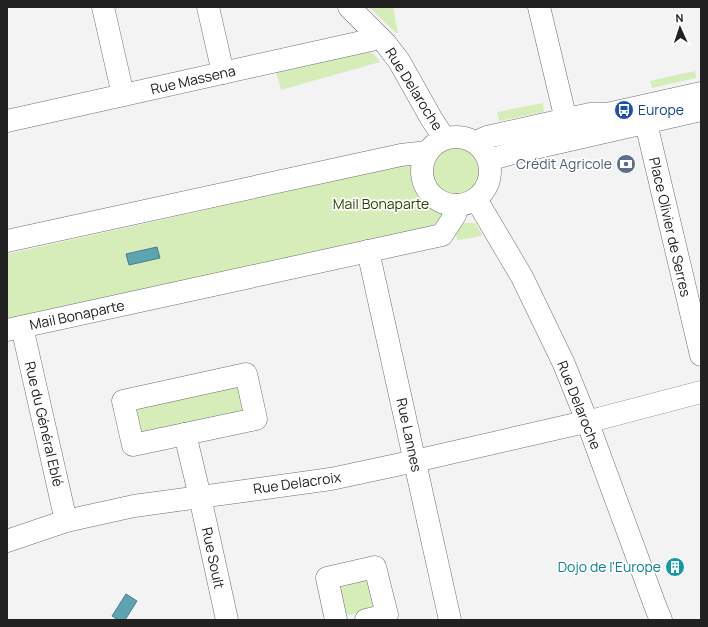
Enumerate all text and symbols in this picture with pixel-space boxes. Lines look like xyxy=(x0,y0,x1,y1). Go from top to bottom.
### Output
north arrow xyxy=(660,8,700,48)
text: N xyxy=(675,10,684,25)
street label: Rue Delaroche xyxy=(381,44,447,134)
street label: Rue Massena xyxy=(149,61,237,98)
bus stop icon: Europe xyxy=(613,99,635,121)
place label: Europe xyxy=(638,100,684,119)
bank icon: Crédit Agricole xyxy=(615,153,637,175)
place label: Crédit Agricole xyxy=(516,154,612,173)
street label: Place Olivier de Serres xyxy=(645,155,696,299)
park label: Mail Bonaparte xyxy=(333,194,429,213)
street label: Mail Bonaparte xyxy=(28,295,126,334)
street label: Rue Delaroche xyxy=(553,358,606,452)
street label: Rue du Général Eblé xyxy=(21,359,68,488)
street label: Rue Lannes xyxy=(392,396,427,474)
street label: Rue Delacroix xyxy=(252,467,343,498)
street label: Rue Soult xyxy=(198,525,229,591)
building icon: Dojo de l'Europe xyxy=(664,556,686,578)
place label: Dojo de l'Europe xyxy=(558,557,661,576)

